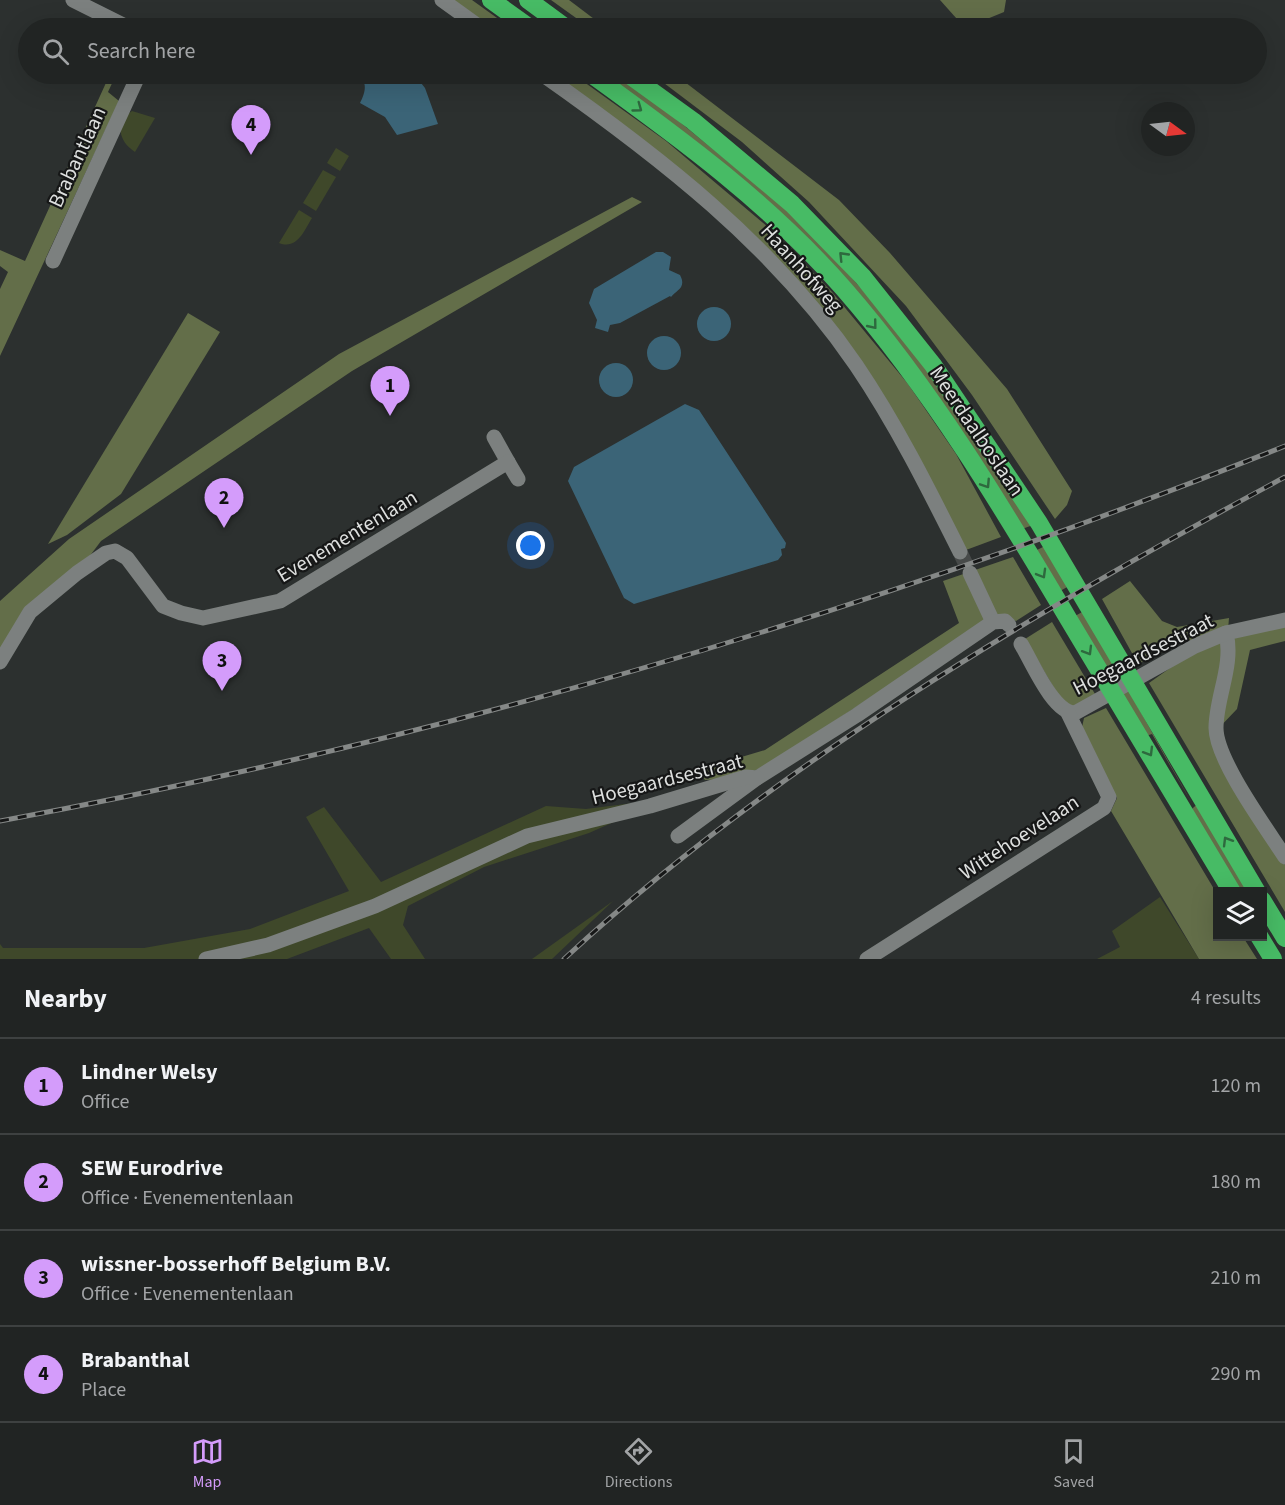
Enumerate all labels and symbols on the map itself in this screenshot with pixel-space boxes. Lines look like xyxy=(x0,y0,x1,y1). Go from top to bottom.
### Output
one-way arrow xyxy=(632,101,643,112)
street label: Brabantlaan xyxy=(41,102,113,212)
north arrow xyxy=(1141,102,1195,156)
pin: 4 xyxy=(232,106,270,155)
street label: Haanhofweg xyxy=(754,217,851,320)
one-way arrow xyxy=(839,253,850,263)
one-way arrow xyxy=(866,318,877,329)
street label: Meerdaalboslaan xyxy=(922,360,1032,502)
pin: 1 xyxy=(370,366,410,416)
one-way arrow xyxy=(979,477,990,488)
pin: 2 xyxy=(204,478,244,528)
street label: Evenementenlaan xyxy=(271,482,423,590)
your location xyxy=(516,531,545,560)
one-way arrow xyxy=(1035,568,1047,578)
street label: Hoegaardsestraat xyxy=(1067,605,1219,703)
pin: 3 xyxy=(202,642,242,691)
one-way arrow xyxy=(1080,645,1092,655)
street label: Hoegaardsestraat xyxy=(588,746,746,812)
one-way arrow xyxy=(1142,746,1153,756)
street label: Wittehoevelaan xyxy=(953,787,1085,887)
one-way arrow xyxy=(1223,837,1235,847)

